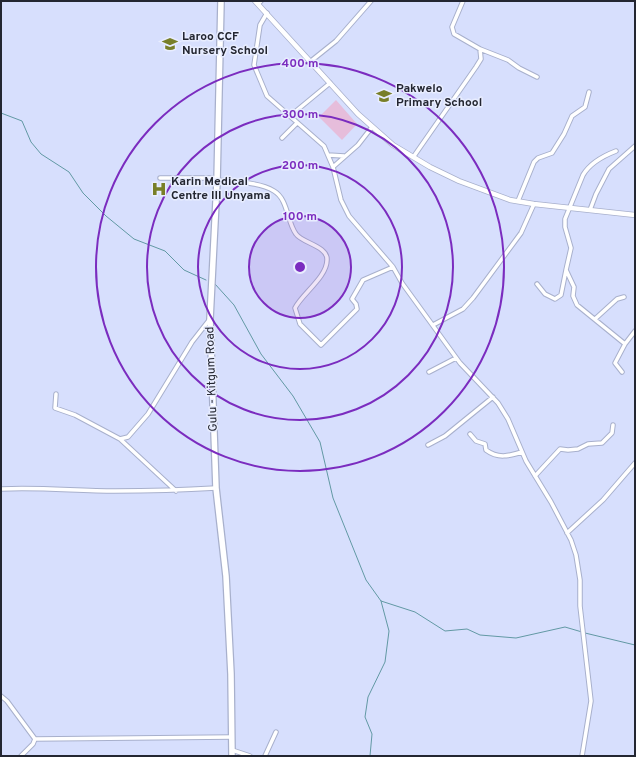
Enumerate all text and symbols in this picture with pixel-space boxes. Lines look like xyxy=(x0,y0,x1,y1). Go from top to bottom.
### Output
place label: Laroo CCF Nursery School xyxy=(182,29,268,59)
school or university icon: Laroo CCF Nursery School xyxy=(161,35,179,53)
text: 400 m xyxy=(281,56,319,72)
place label: Pakwelo Primary School xyxy=(396,81,482,111)
school or university icon: Pakwelo Primary School xyxy=(375,87,393,105)
text: 300 m xyxy=(282,107,318,123)
text: 200 m xyxy=(282,158,318,174)
place label: Karin Medical Centre III Unyama xyxy=(171,174,271,204)
hospital icon: Karin Medical Centre III Unyama xyxy=(150,180,168,198)
text: 100 m xyxy=(283,209,317,225)
centre of rings xyxy=(293,260,307,274)
street label: Gulu - Kitgum Road xyxy=(202,326,222,432)

